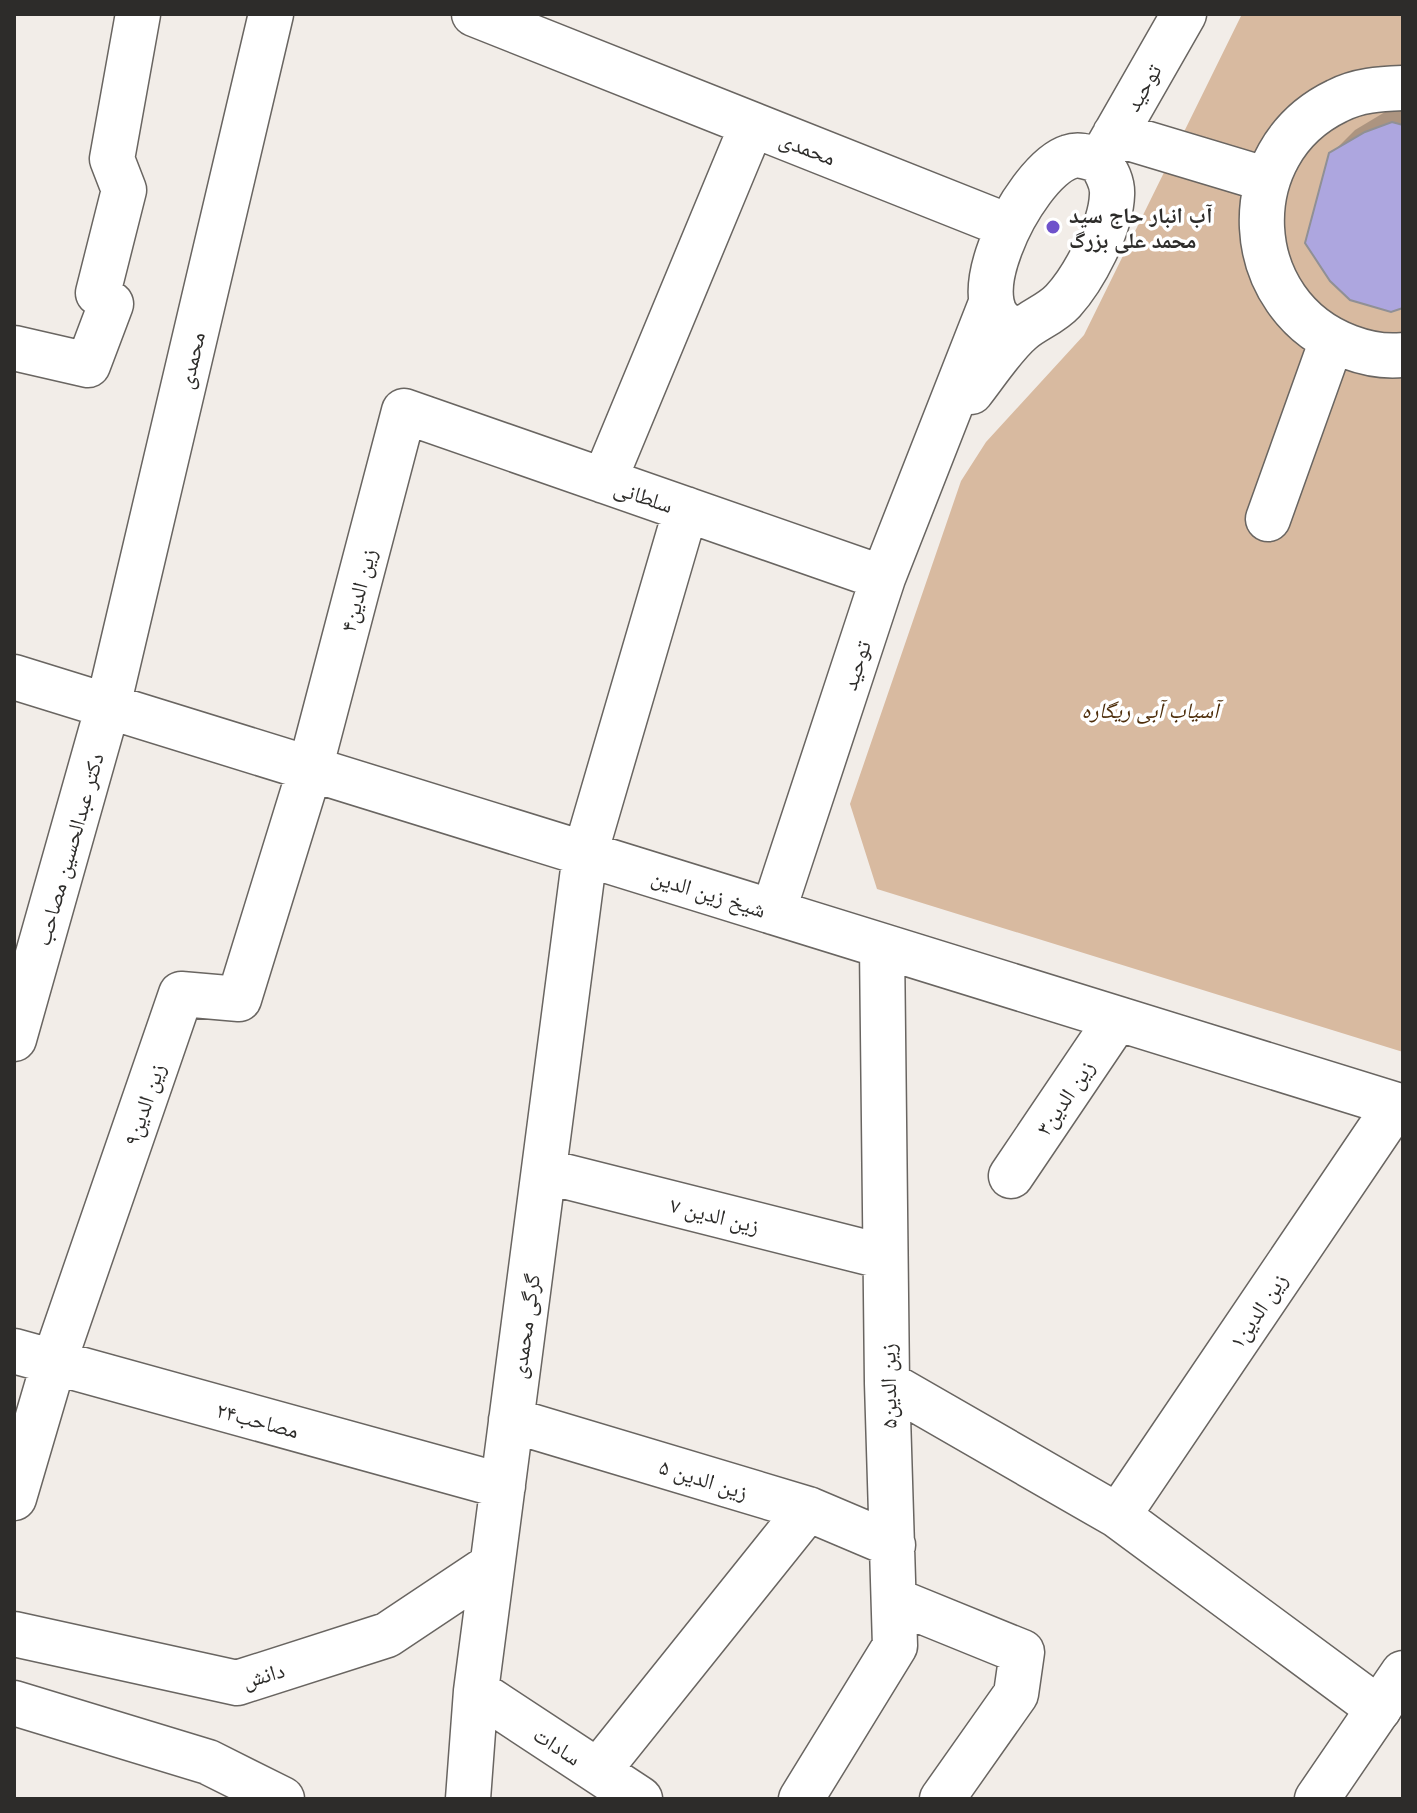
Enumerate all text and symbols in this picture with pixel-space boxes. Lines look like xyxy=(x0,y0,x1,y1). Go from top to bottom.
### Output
street label: توحید xyxy=(1116,57,1168,116)
street label: محمدی xyxy=(776,123,840,171)
place label: آب انبار حاج سید محمد علی بزرگ xyxy=(1069,199,1213,254)
marker: آب انبار حاج سید محمد علی بزرگ xyxy=(1044,218,1062,236)
street label: محمدی xyxy=(169,328,211,392)
street label: سلطانی xyxy=(611,471,677,519)
street label: زین الدین۴ xyxy=(331,545,383,635)
street label: توحید xyxy=(833,636,877,694)
park label: آسیاب آبی ریگاره xyxy=(1081,694,1224,724)
street label: دکتر عبدالحسین مصاحب xyxy=(26,749,110,949)
street label: شیخ زین الدین xyxy=(648,860,770,924)
street label: زین الدین۳ xyxy=(1028,1053,1100,1141)
street label: زین الدین۹ xyxy=(115,1059,171,1149)
street label: زین الدین ۷ xyxy=(667,1188,763,1240)
street label: زین الدین۱ xyxy=(1221,1266,1293,1354)
street label: گرگی محمدی xyxy=(502,1272,546,1380)
street label: زین الدین۵ xyxy=(871,1343,903,1429)
street label: مصاحب۲۴ xyxy=(213,1394,303,1444)
street label: زین الدین ۵ xyxy=(656,1450,752,1506)
street label: دانش xyxy=(238,1654,288,1694)
street label: سادات xyxy=(528,1718,588,1772)

